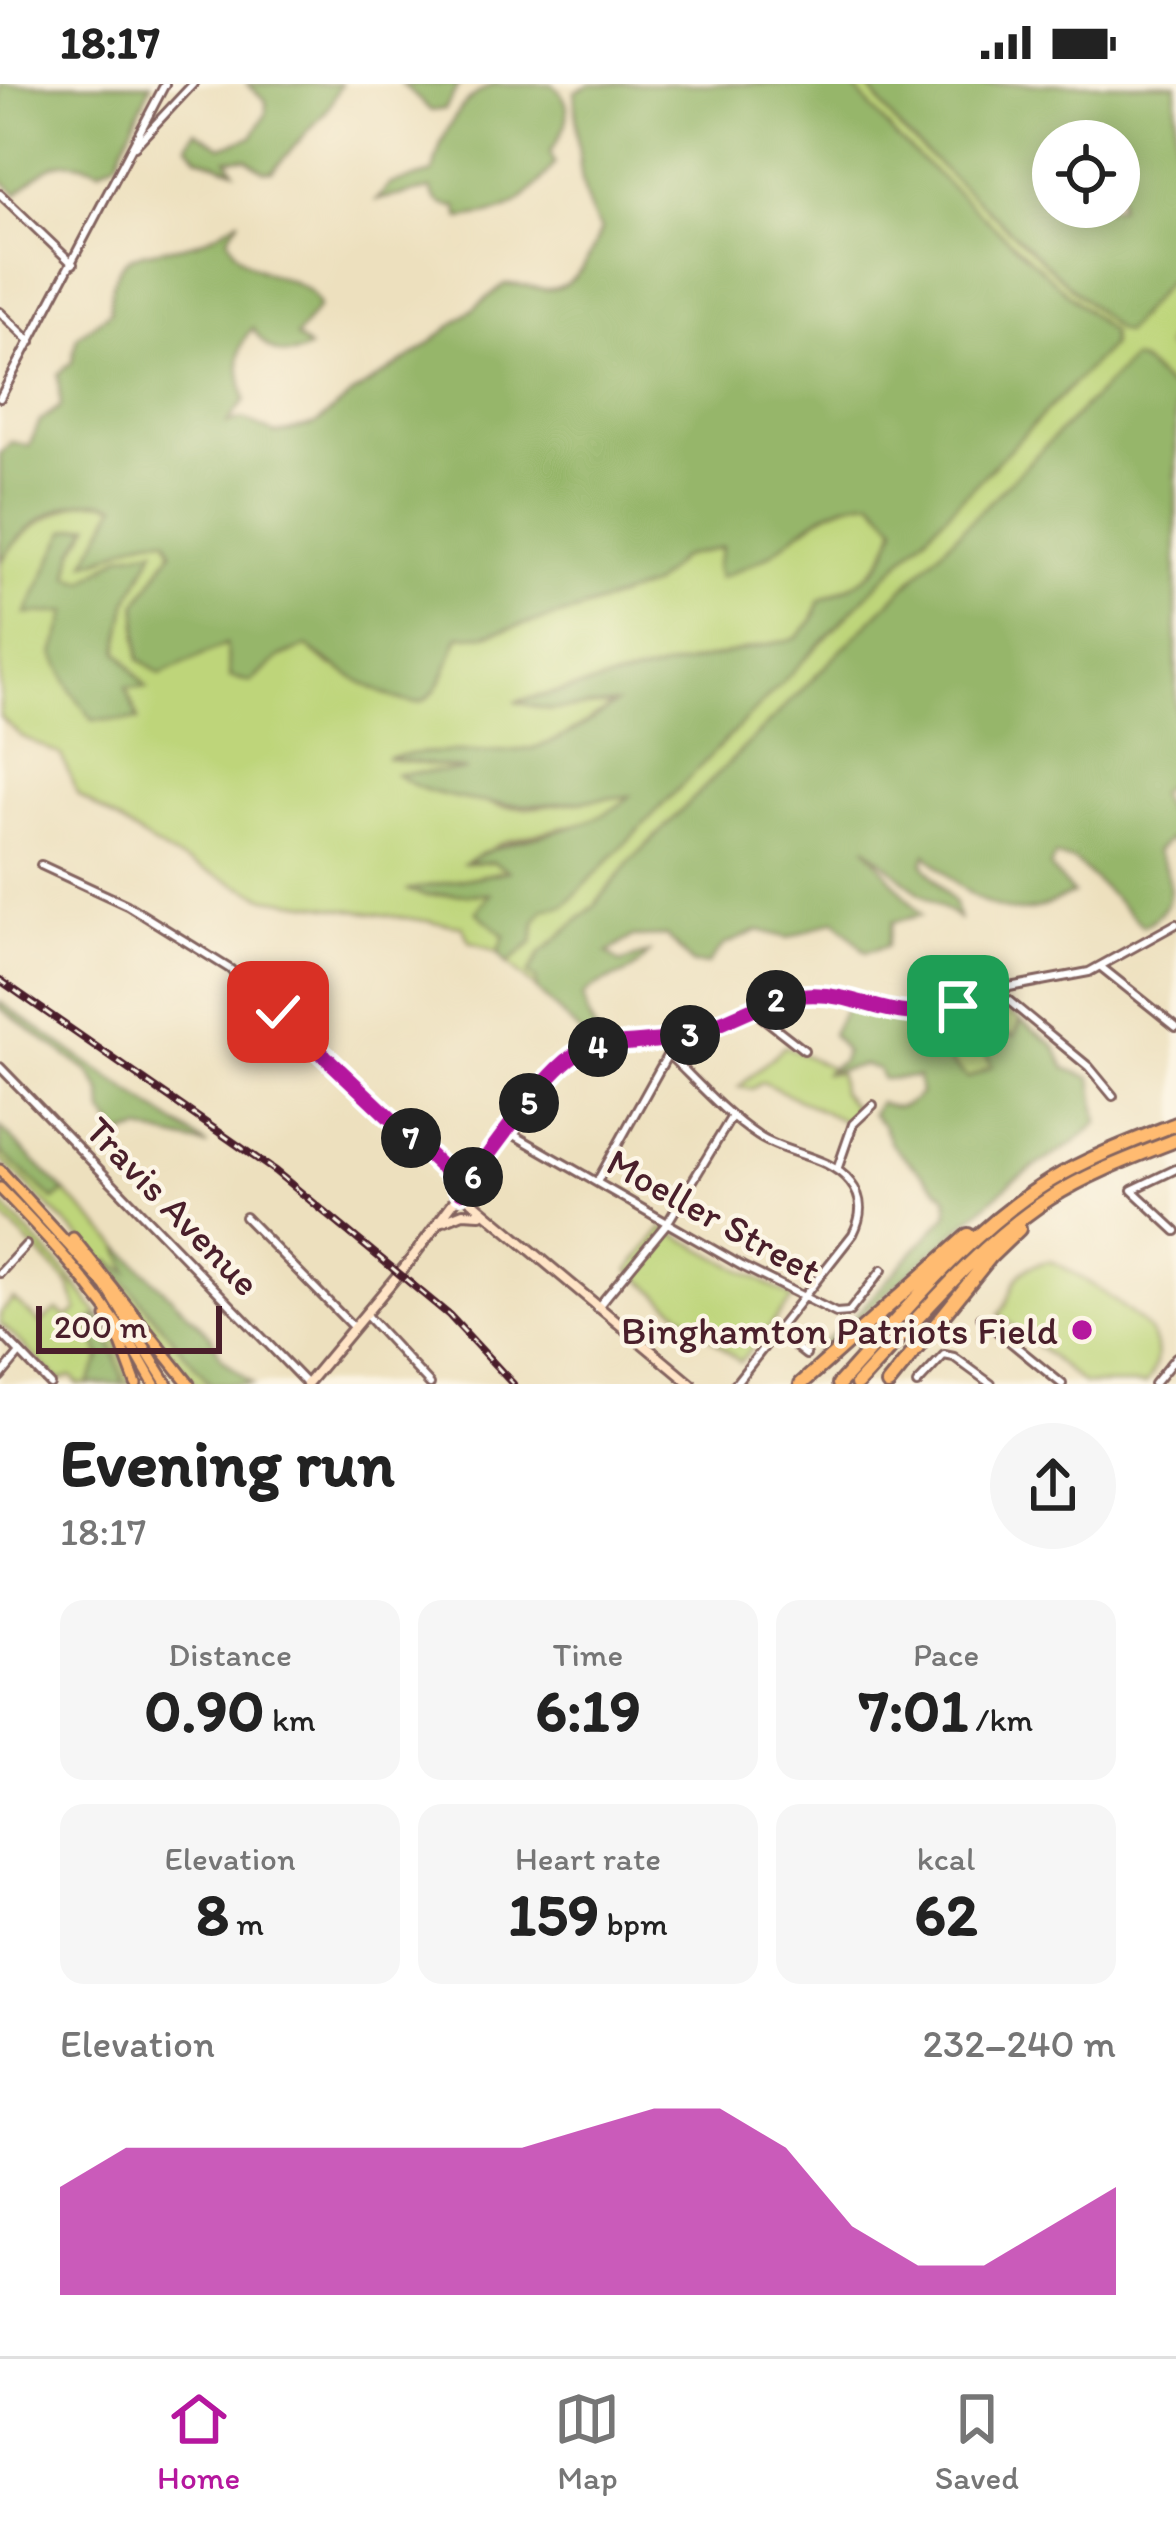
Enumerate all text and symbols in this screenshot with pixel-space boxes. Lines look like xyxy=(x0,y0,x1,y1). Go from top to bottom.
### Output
text: 18:17 xyxy=(60,15,160,69)
map controls xyxy=(1032,120,1140,228)
button: locate xyxy=(1032,120,1140,228)
pin xyxy=(907,955,1009,1057)
pin xyxy=(227,961,329,1063)
pin: 2 xyxy=(746,970,806,1030)
icon: arrive xyxy=(925,973,991,1039)
icon: check xyxy=(245,979,311,1045)
text: 2 xyxy=(767,980,785,1019)
pin: 3 xyxy=(660,1005,720,1065)
text: 3 xyxy=(681,1015,699,1054)
pin: 4 xyxy=(568,1017,628,1077)
text: 4 xyxy=(588,1027,608,1066)
pin: 5 xyxy=(499,1073,559,1133)
text: 5 xyxy=(520,1083,538,1122)
street label: Travis Avenue xyxy=(76,1106,270,1306)
pin: 7 xyxy=(381,1108,441,1168)
text: 7 xyxy=(403,1118,419,1157)
street label: Moeller Street xyxy=(599,1138,829,1294)
pin: 6 xyxy=(443,1147,503,1207)
text: 6 xyxy=(464,1157,482,1196)
scale bar xyxy=(36,1300,222,1353)
text: 200 m xyxy=(54,1307,147,1346)
place label: Binghamton Patriots Field xyxy=(621,1307,1058,1354)
marker: Binghamton Patriots Field xyxy=(1069,1317,1095,1343)
text: Evening run xyxy=(60,1423,395,1503)
button: share xyxy=(990,1423,1116,1549)
text: 18:17 xyxy=(60,1508,146,1555)
text: Distance xyxy=(168,1635,292,1674)
text: Time xyxy=(553,1635,623,1674)
text: Pace xyxy=(913,1635,979,1674)
text: 0.90 xyxy=(144,1674,265,1746)
text: 6:19 xyxy=(535,1674,641,1746)
text: 7:01 xyxy=(859,1674,968,1746)
text: km xyxy=(265,1700,316,1739)
text: /km xyxy=(968,1700,1033,1739)
text: Elevation xyxy=(164,1839,296,1878)
text: Heart rate xyxy=(515,1839,661,1878)
text: kcal xyxy=(917,1839,975,1878)
text: 8 xyxy=(196,1878,229,1950)
text: 159 xyxy=(508,1878,599,1950)
text: 62 xyxy=(914,1878,978,1950)
text: m xyxy=(229,1904,264,1943)
text: bpm xyxy=(599,1904,668,1943)
text: Elevation xyxy=(60,2020,215,2067)
text: 232–240 m xyxy=(922,2020,1116,2067)
tab: Home xyxy=(157,2386,240,2497)
tab: Map xyxy=(554,2386,620,2497)
tab: Saved xyxy=(935,2386,1019,2497)

